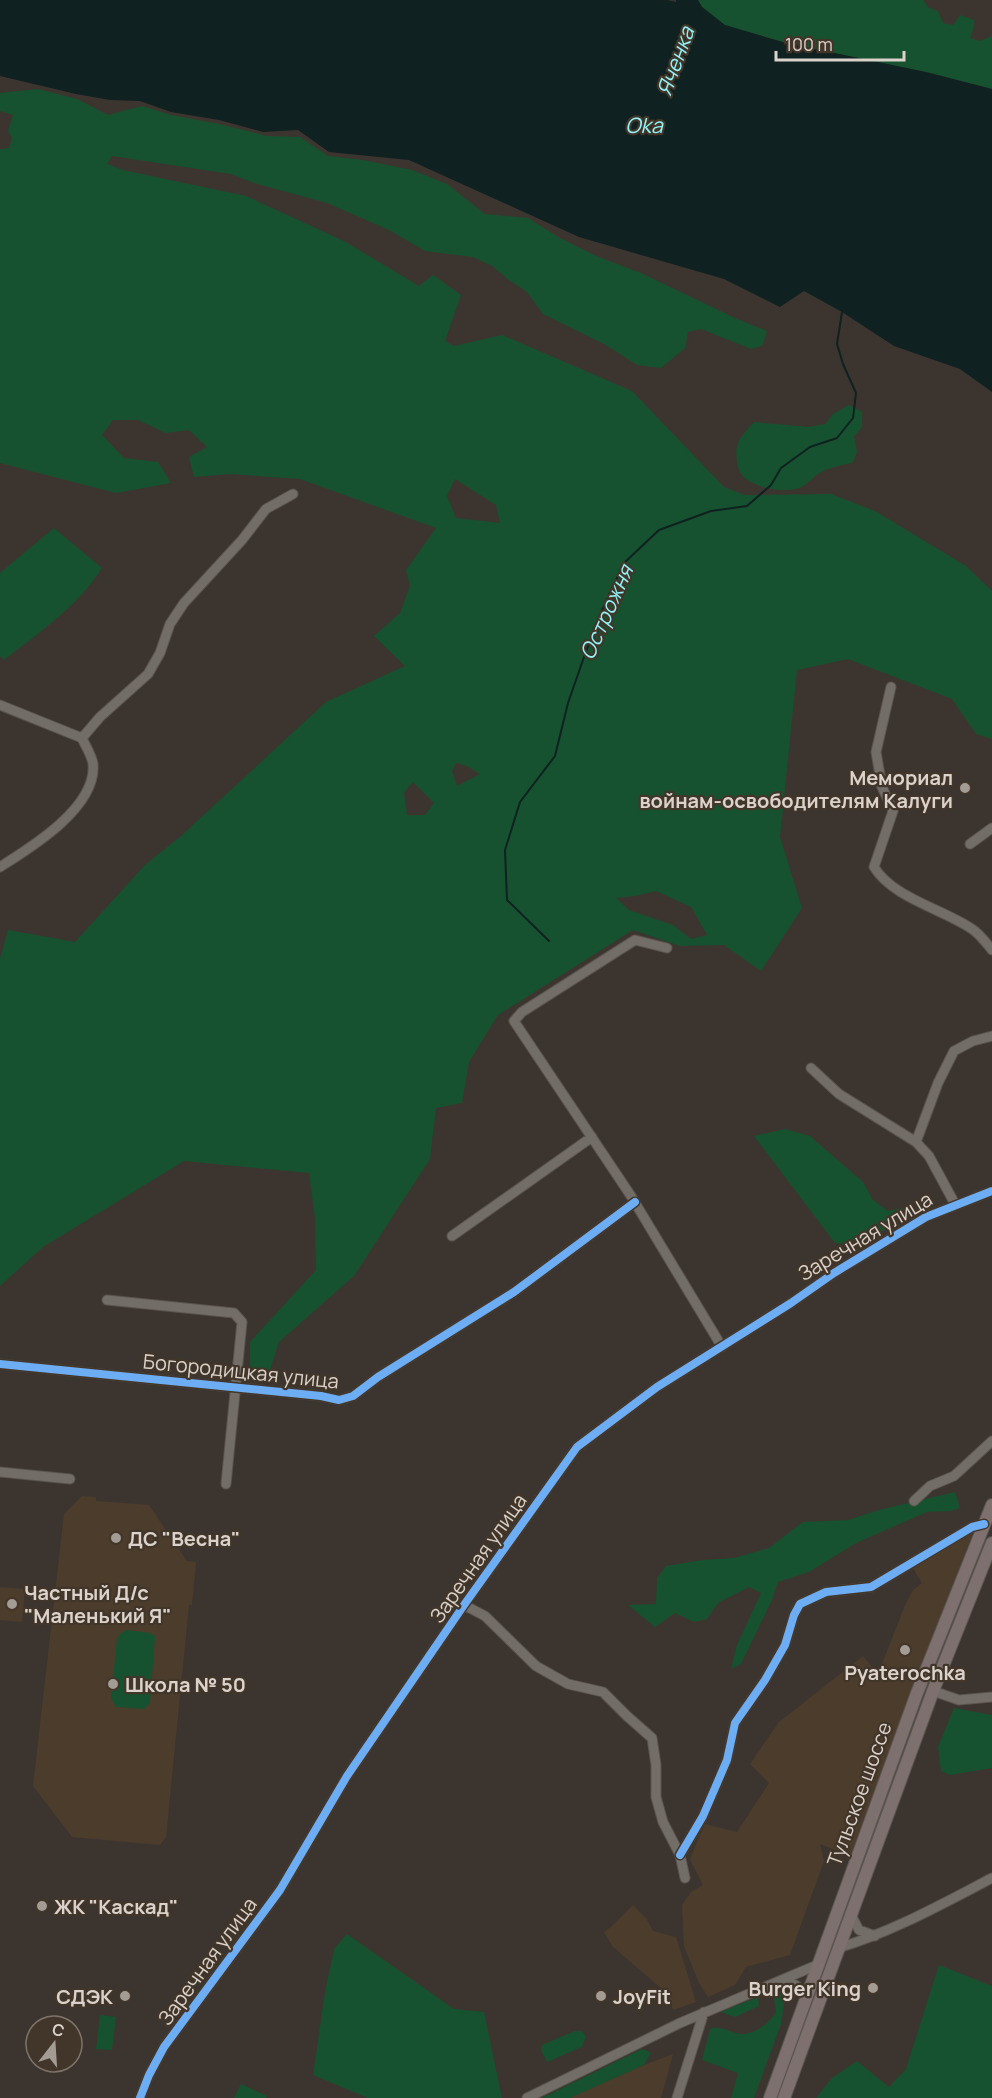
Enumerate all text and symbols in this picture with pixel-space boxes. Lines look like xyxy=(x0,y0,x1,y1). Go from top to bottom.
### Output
water label: Яченка xyxy=(650,21,701,99)
scale bar xyxy=(776,24,904,62)
text: 100 m xyxy=(785,32,833,56)
water label: Oka xyxy=(625,111,664,139)
water label: Острожня xyxy=(573,559,640,664)
place label: Мемориал войнам-освободителям Калуги xyxy=(639,764,953,814)
marker: Мемориал войнам-освободителям Калуги xyxy=(958,781,972,795)
street label: Заречная улица xyxy=(793,1185,937,1287)
street label: Богородицкая улица xyxy=(142,1347,340,1395)
street label: Заречная улица xyxy=(423,1488,533,1628)
place label: ДС "Весна" xyxy=(128,1525,240,1552)
marker: ДС "Весна" xyxy=(109,1531,123,1545)
place label: Частный Д/с "Маленький Я" xyxy=(24,1579,172,1629)
marker: Частный Д/с "Маленький Я" xyxy=(5,1597,19,1611)
marker: Pyaterochka xyxy=(898,1643,912,1657)
place label: Pyaterochka xyxy=(844,1659,966,1686)
place label: Школа № 50 xyxy=(125,1671,246,1698)
marker: Школа № 50 xyxy=(106,1677,120,1691)
street label: Тульское шоссе xyxy=(820,1718,898,1870)
street label: Заречная улица xyxy=(151,1892,263,2030)
place label: ЖК "Каскад" xyxy=(54,1893,178,1920)
marker: ЖК "Каскад" xyxy=(35,1899,49,1913)
place label: Burger King xyxy=(749,1975,861,2002)
marker: Burger King xyxy=(866,1981,880,1995)
place label: СДЭК xyxy=(56,1983,113,2010)
place label: JoyFit xyxy=(613,1983,671,2010)
marker: СДЭК xyxy=(118,1989,132,2003)
marker: JoyFit xyxy=(594,1989,608,2003)
north arrow xyxy=(24,2014,84,2074)
text: С xyxy=(50,2017,67,2042)

